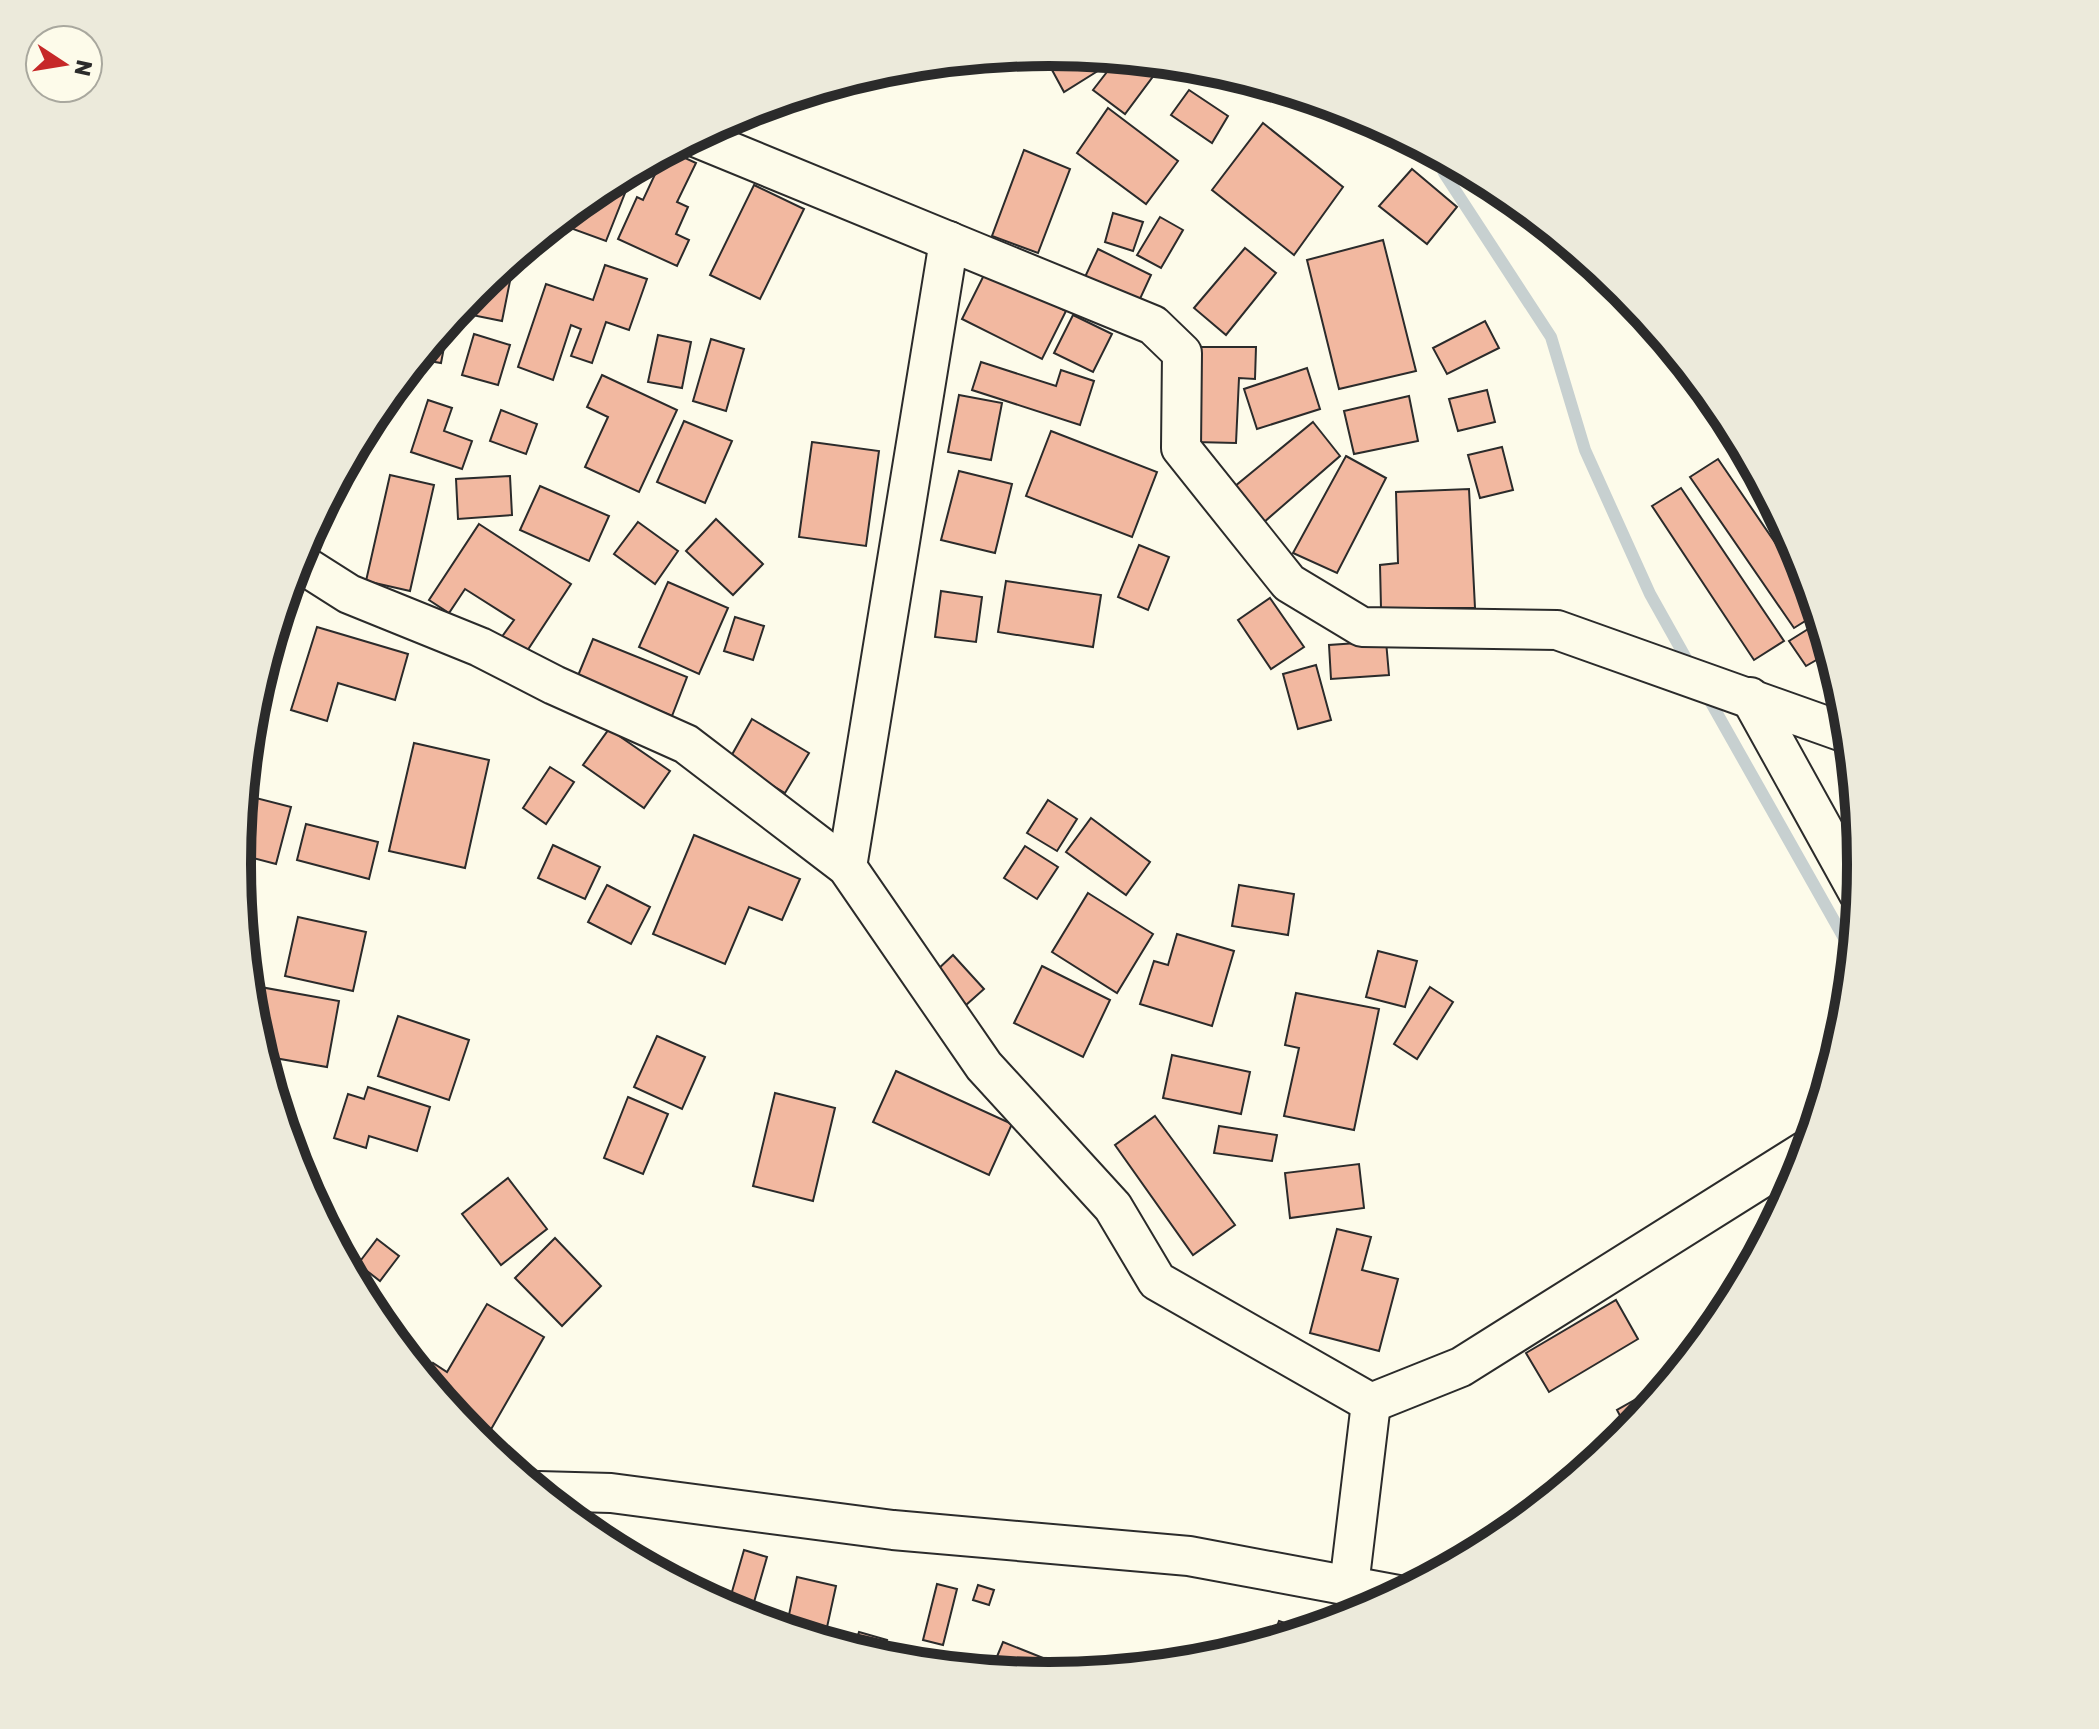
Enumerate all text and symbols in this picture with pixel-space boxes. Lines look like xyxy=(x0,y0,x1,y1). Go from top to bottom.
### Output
north arrow xyxy=(24,24,104,104)
text: N xyxy=(68,58,98,79)

